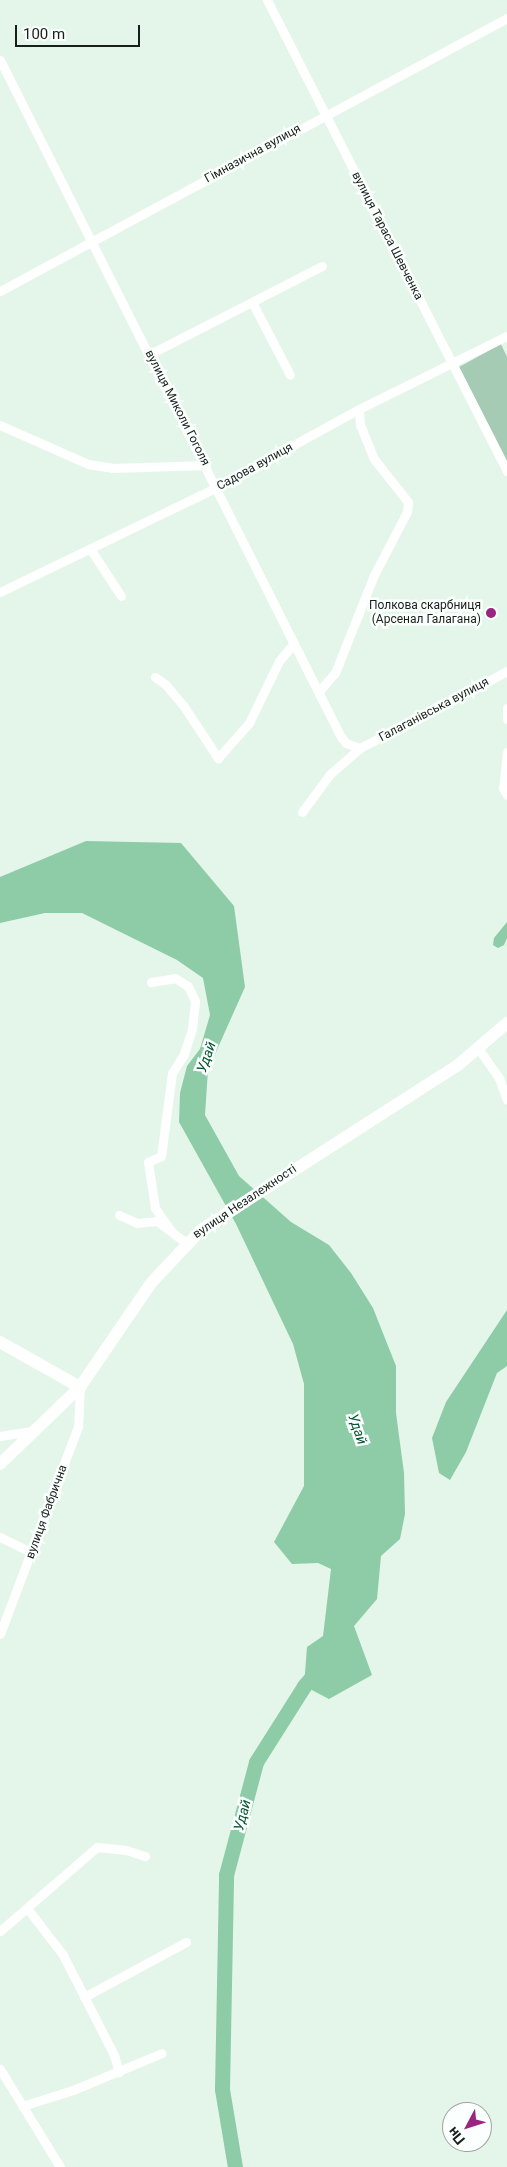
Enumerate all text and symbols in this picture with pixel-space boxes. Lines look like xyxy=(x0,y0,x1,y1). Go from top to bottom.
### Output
scale bar xyxy=(18,15,142,47)
text: 100 m xyxy=(23,25,65,43)
street label: Гімназична вулиця xyxy=(202,122,304,186)
street label: вулиця Тараса Шевченка xyxy=(348,169,426,303)
street label: вулиця Миколи Гоголя xyxy=(142,348,212,468)
street label: Садова вулиця xyxy=(214,440,296,494)
place label: Полкова скарбниця (Арсенал Галагана) xyxy=(369,599,481,627)
marker: Полкова скарбниця (Арсенал Галагана) xyxy=(485,607,497,619)
street label: Галаганівська вулиця xyxy=(377,675,491,745)
water label: Удай xyxy=(193,1039,219,1075)
street label: вулиця Незалежності xyxy=(191,1162,299,1242)
water label: Удай xyxy=(345,1411,371,1447)
street label: вулиця Фабрична xyxy=(23,1463,71,1561)
water label: Удай xyxy=(230,1798,254,1832)
north arrow xyxy=(442,2102,492,2152)
text: Пн xyxy=(444,2124,468,2148)

